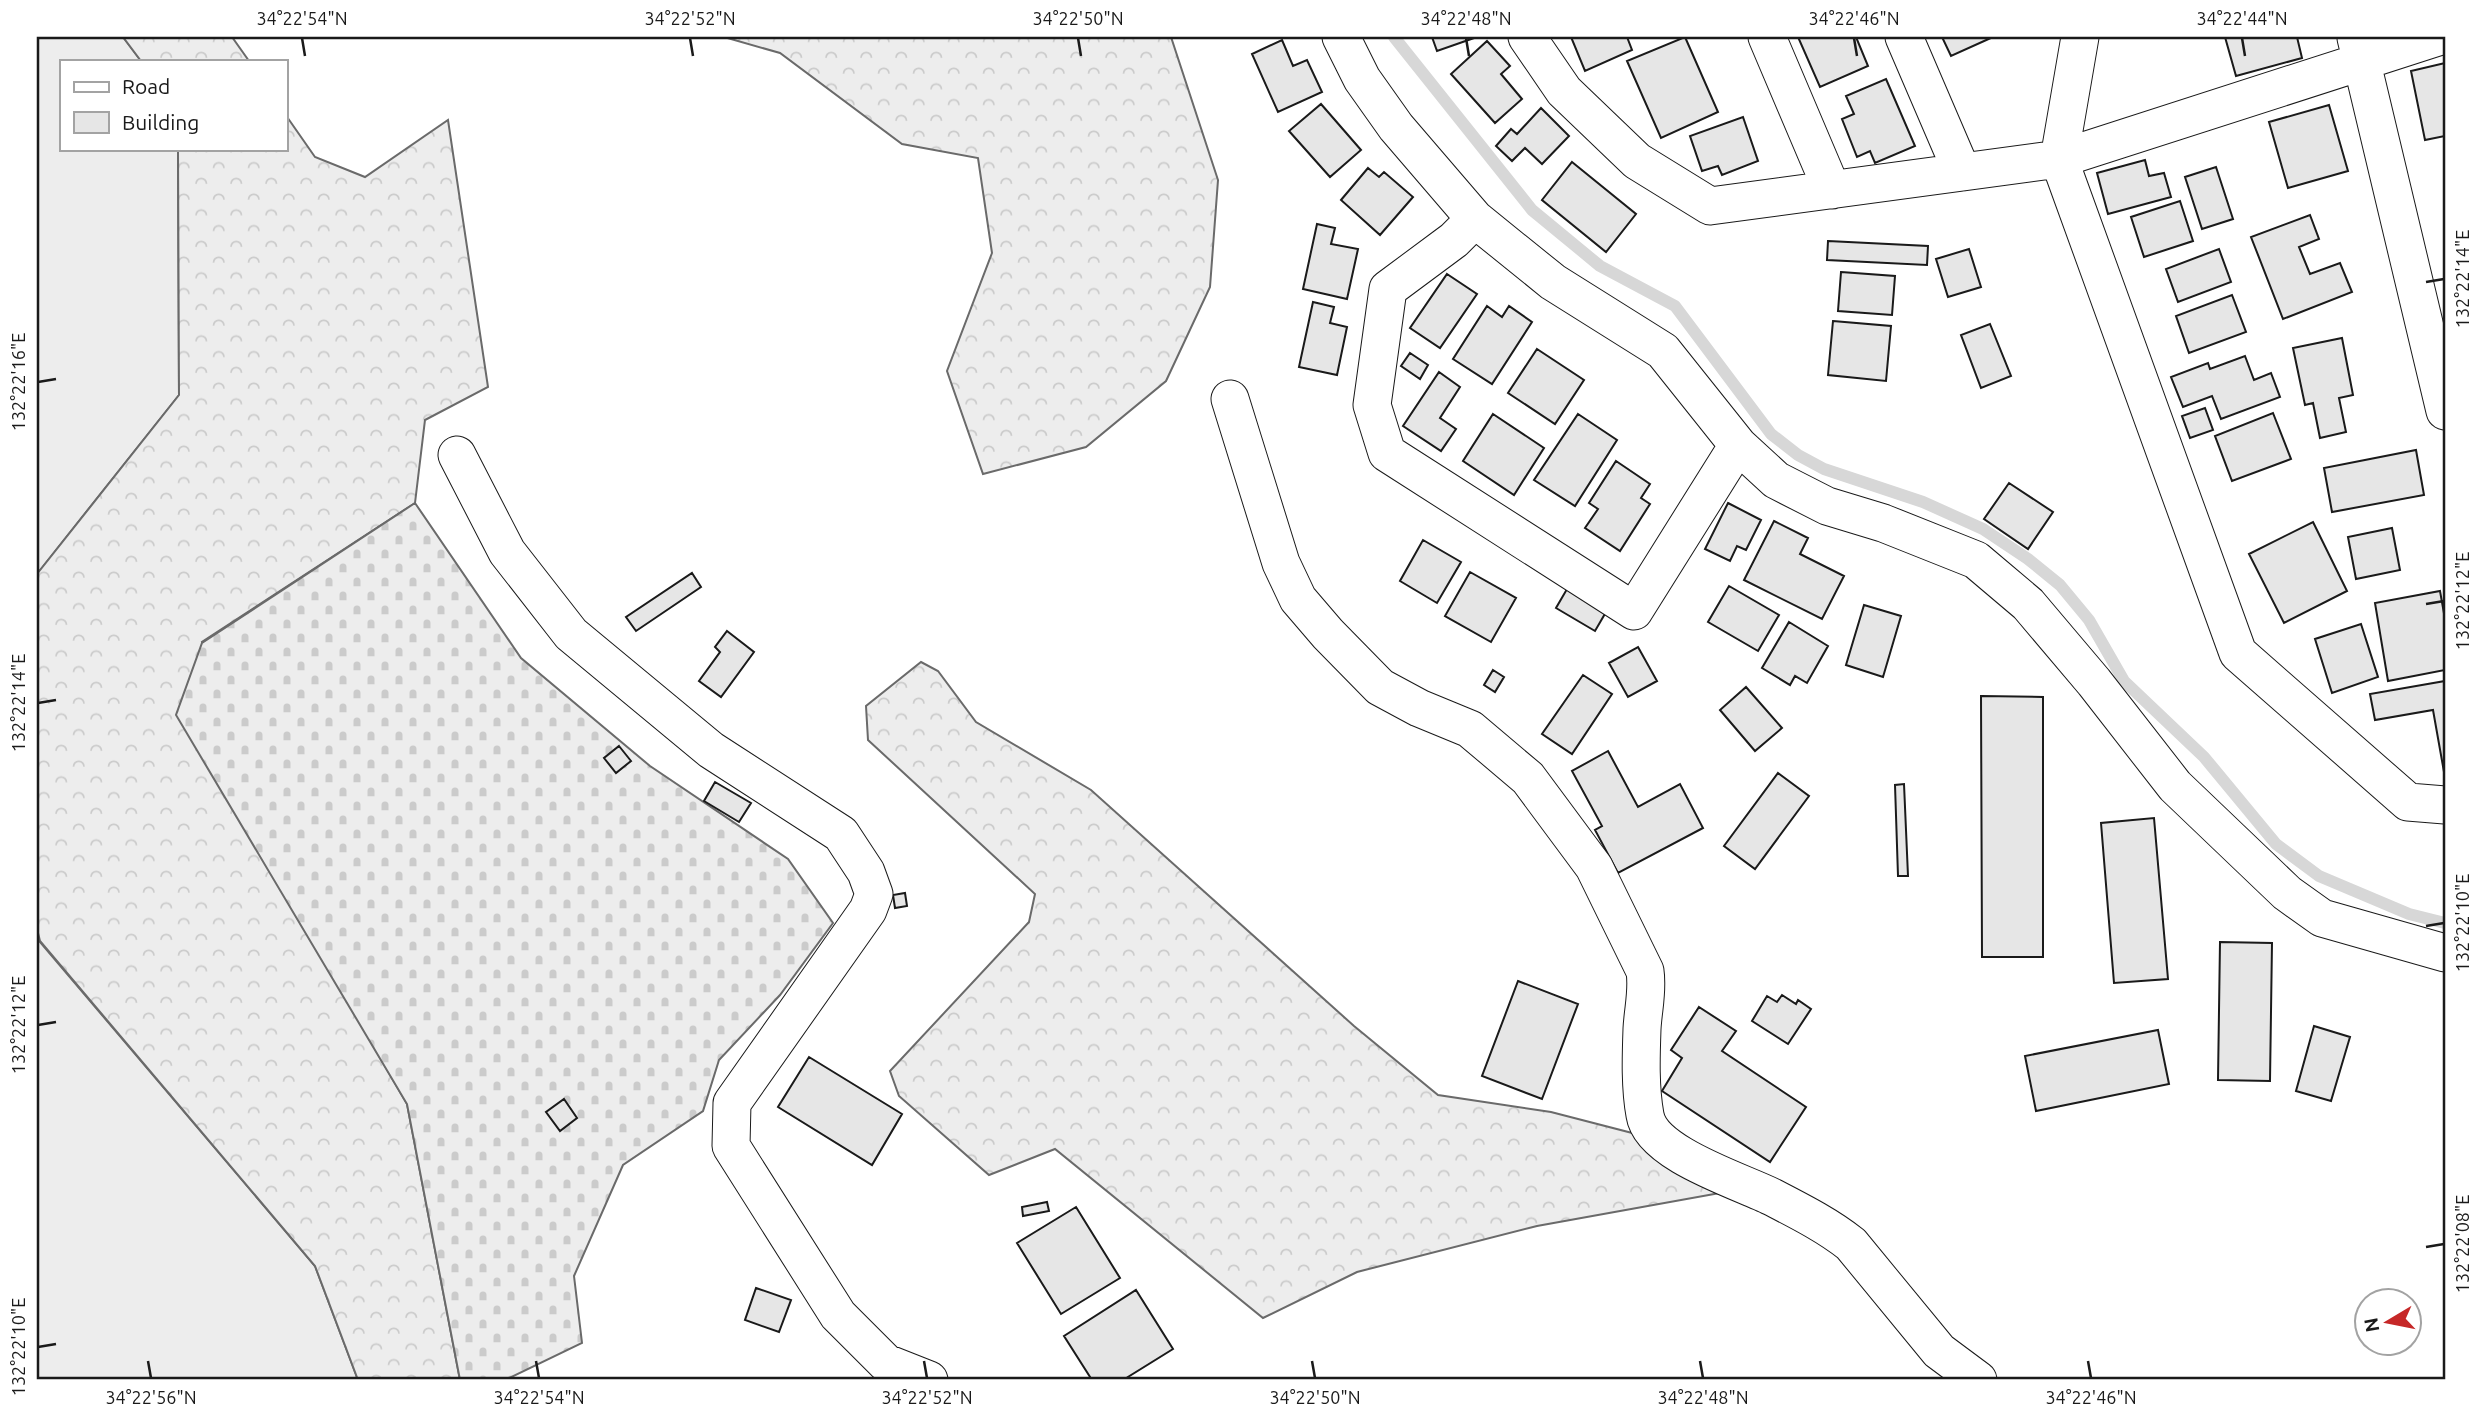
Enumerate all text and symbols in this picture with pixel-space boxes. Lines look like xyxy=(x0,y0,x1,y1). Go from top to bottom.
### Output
text: 34°22'54"N xyxy=(256,8,348,28)
text: 34°22'52"N xyxy=(644,8,736,28)
text: 34°22'50"N xyxy=(1032,8,1124,28)
text: 34°22'48"N xyxy=(1420,8,1512,28)
text: 34°22'46"N xyxy=(1808,8,1900,28)
text: 34°22'44"N xyxy=(2196,8,2288,28)
legend xyxy=(60,60,287,150)
text: Road xyxy=(122,74,170,98)
text: Building xyxy=(122,110,199,134)
text: 132°22'14"E xyxy=(2452,230,2472,328)
text: 132°22'16"E xyxy=(8,333,28,431)
text: 132°22'12"E xyxy=(2452,552,2472,650)
text: 132°22'14"E xyxy=(8,654,28,752)
text: 132°22'10"E xyxy=(2452,874,2472,972)
text: 132°22'12"E xyxy=(8,976,28,1074)
text: 132°22'08"E xyxy=(2452,1195,2472,1293)
north arrow xyxy=(2352,1288,2422,1358)
text: 132°22'10"E xyxy=(8,1298,28,1396)
text: N xyxy=(2359,1316,2383,1334)
text: 34°22'56"N xyxy=(105,1387,197,1407)
text: 34°22'54"N xyxy=(493,1387,585,1407)
text: 34°22'52"N xyxy=(881,1387,973,1407)
text: 34°22'50"N xyxy=(1269,1387,1361,1407)
text: 34°22'48"N xyxy=(1657,1387,1749,1407)
text: 34°22'46"N xyxy=(2045,1387,2137,1407)

